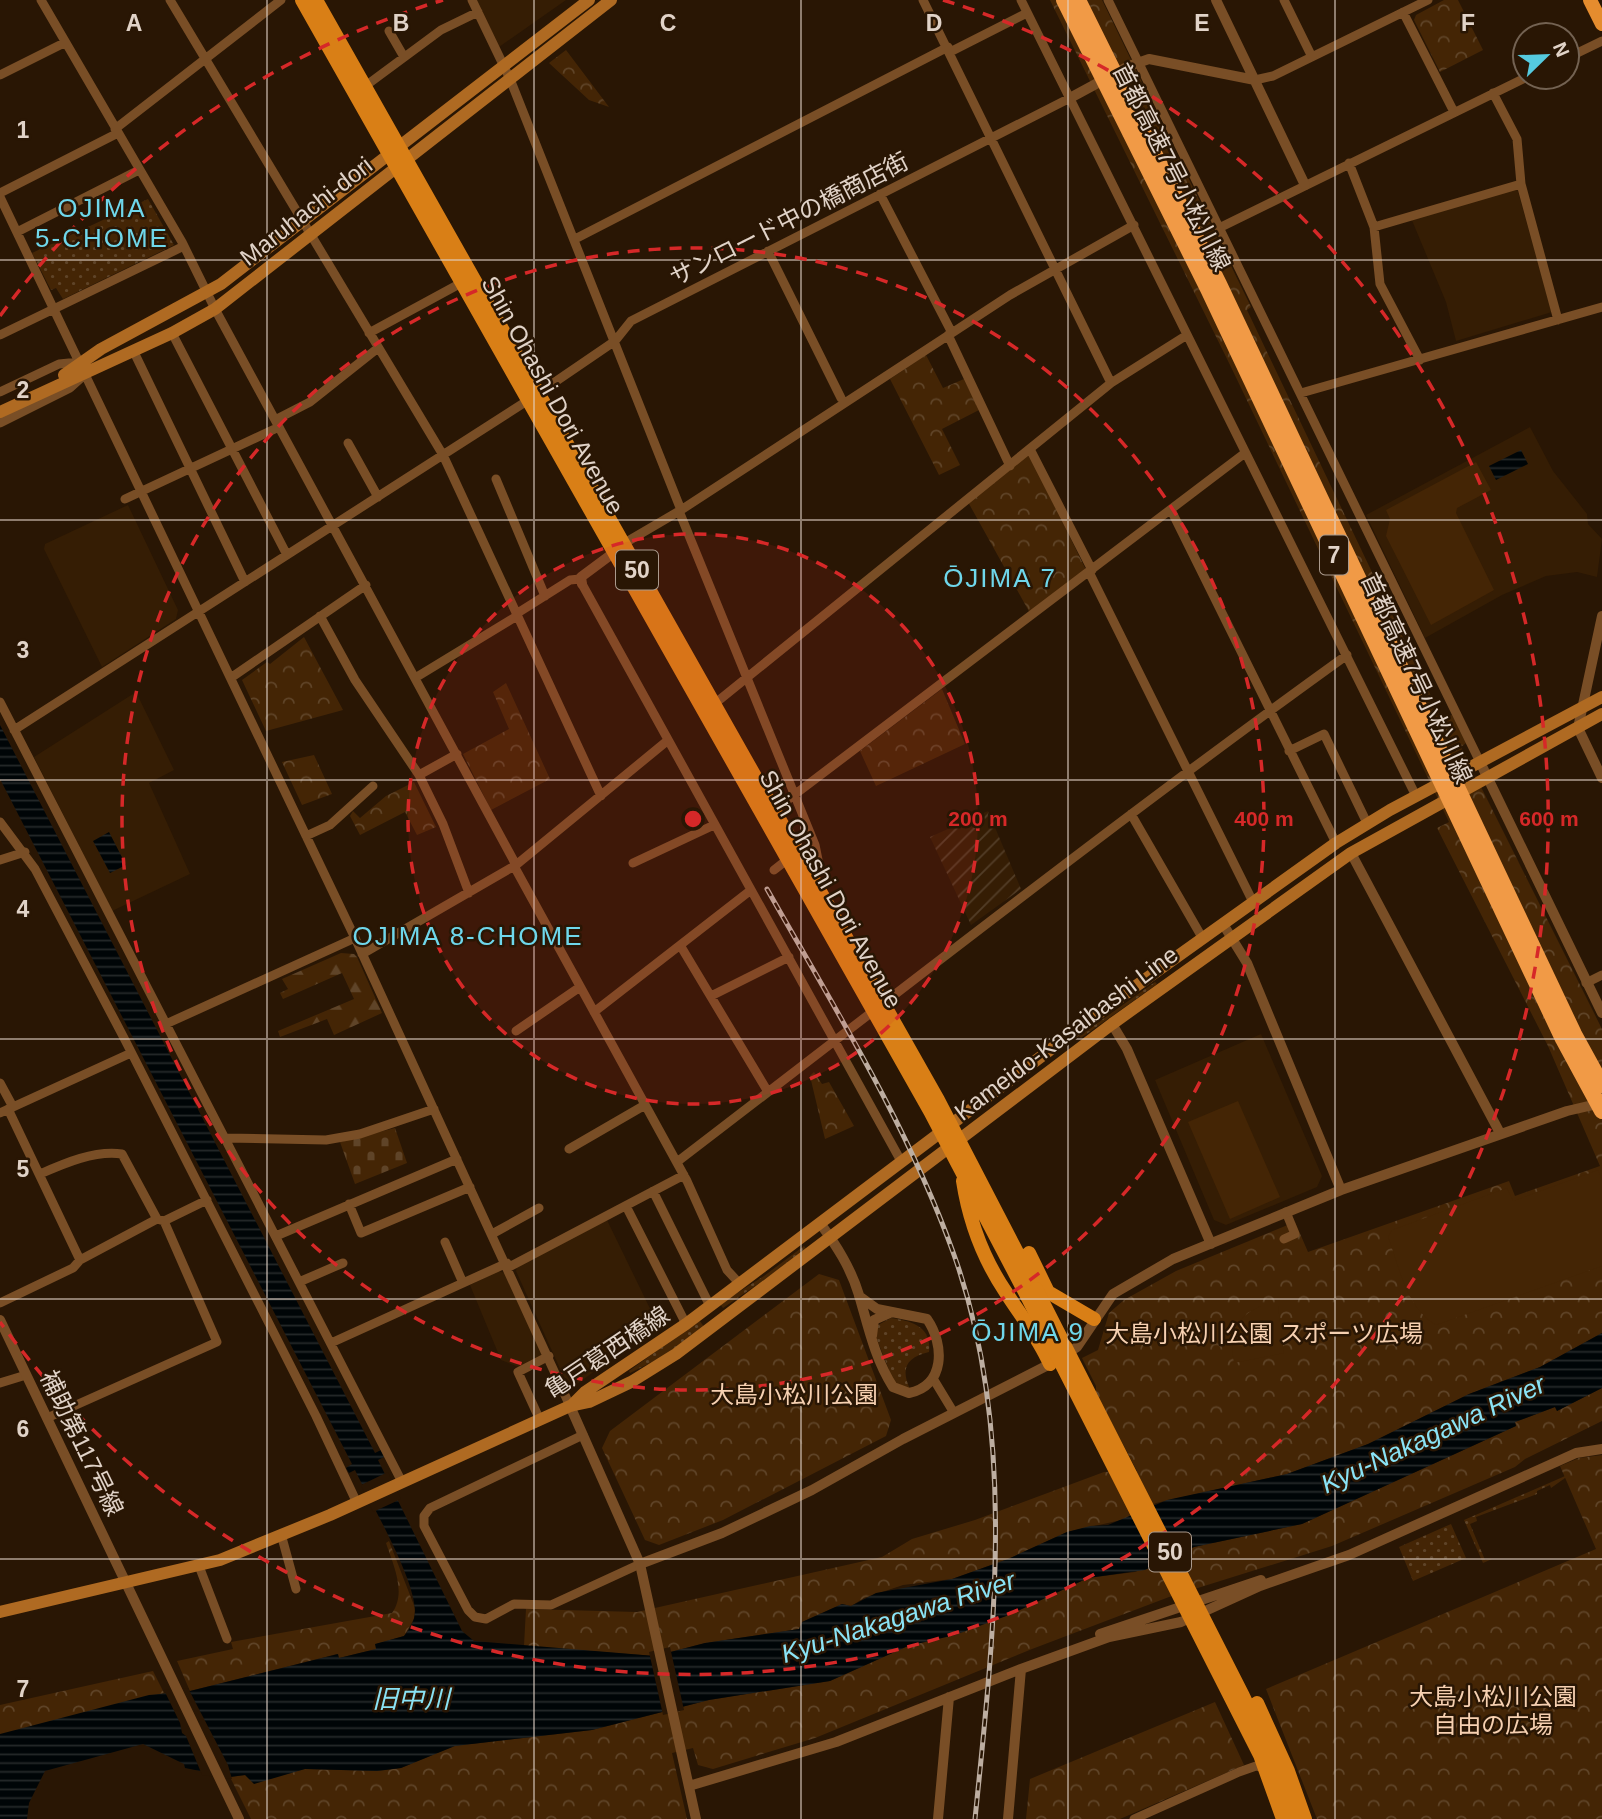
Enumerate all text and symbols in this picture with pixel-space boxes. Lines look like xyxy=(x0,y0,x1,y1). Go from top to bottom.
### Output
text: A xyxy=(126,10,142,36)
text: B xyxy=(393,10,409,36)
text: C xyxy=(660,10,676,36)
text: D xyxy=(926,10,942,36)
text: E xyxy=(1194,10,1210,36)
text: F xyxy=(1461,10,1475,36)
north arrow xyxy=(1511,21,1581,91)
text: N xyxy=(1549,39,1574,60)
street label: 首都高速7号小松川線 xyxy=(1108,59,1236,275)
text: 1 xyxy=(17,117,30,143)
street label: サンロード中の橋商店街 xyxy=(665,147,913,291)
street label: Maruhachi-dori xyxy=(235,151,377,271)
district label: OJIMA 5-CHOME xyxy=(35,193,169,253)
street label: Shin Ohashi Dori Avenue xyxy=(476,271,630,519)
text: 2 xyxy=(17,377,29,403)
road number: 7 xyxy=(1320,536,1348,575)
road number: 50 xyxy=(616,550,658,590)
district label: ŌJIMA 7 xyxy=(943,563,1057,593)
street label: 首都高速7号小松川線 xyxy=(1356,568,1478,788)
text: 3 xyxy=(17,637,29,663)
street label: Shin Ohashi Dori Avenue xyxy=(754,765,908,1013)
centre of rings xyxy=(681,807,705,831)
text: 200 m xyxy=(948,807,1008,830)
text: 400 m xyxy=(1234,807,1294,830)
text: 600 m xyxy=(1519,807,1579,830)
text: 4 xyxy=(17,896,30,922)
district label: OJIMA 8-CHOME xyxy=(352,921,584,951)
street label: Kameido-Kasaibashi Line xyxy=(949,940,1183,1126)
text: 5 xyxy=(17,1156,30,1182)
street label: 亀戸葛西橋線 xyxy=(540,1301,674,1403)
district label: ŌJIMA 9 xyxy=(971,1317,1085,1347)
park label: 大島小松川公園 スポーツ広場 xyxy=(1105,1320,1423,1347)
street label: 補助第117号線 xyxy=(35,1366,129,1520)
water label: Kyu-Nakagawa River xyxy=(1316,1368,1551,1499)
park label: 大島小松川公園 xyxy=(710,1381,878,1408)
text: 6 xyxy=(17,1416,29,1442)
road number: 50 xyxy=(1149,1532,1191,1572)
water label: Kyu-Nakagawa River xyxy=(777,1565,1020,1669)
text: 7 xyxy=(17,1676,29,1702)
park label: 大島小松川公園 自由の広場 xyxy=(1409,1683,1577,1738)
water label: 旧中川 xyxy=(372,1684,453,1714)

